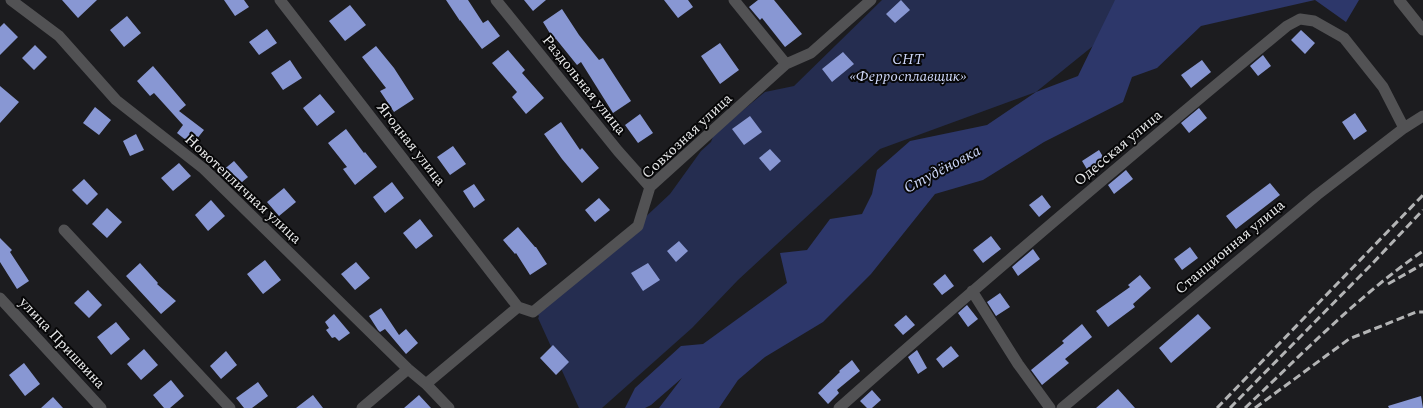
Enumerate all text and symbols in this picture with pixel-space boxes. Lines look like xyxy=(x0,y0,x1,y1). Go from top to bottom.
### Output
street label: Раздольная улица xyxy=(536,30,632,141)
park label: СНТ «Ферросплавщик» xyxy=(850,48,967,88)
street label: Совхозная улица xyxy=(636,87,738,184)
street label: Ягодная улица xyxy=(371,97,452,192)
street label: Одесская улица xyxy=(1069,104,1168,192)
street label: Новотепличная улица xyxy=(179,128,307,250)
water label: Студёновка xyxy=(899,139,985,199)
street label: Станционная улица xyxy=(1170,194,1291,300)
street label: улица Пришвина xyxy=(13,291,111,395)

